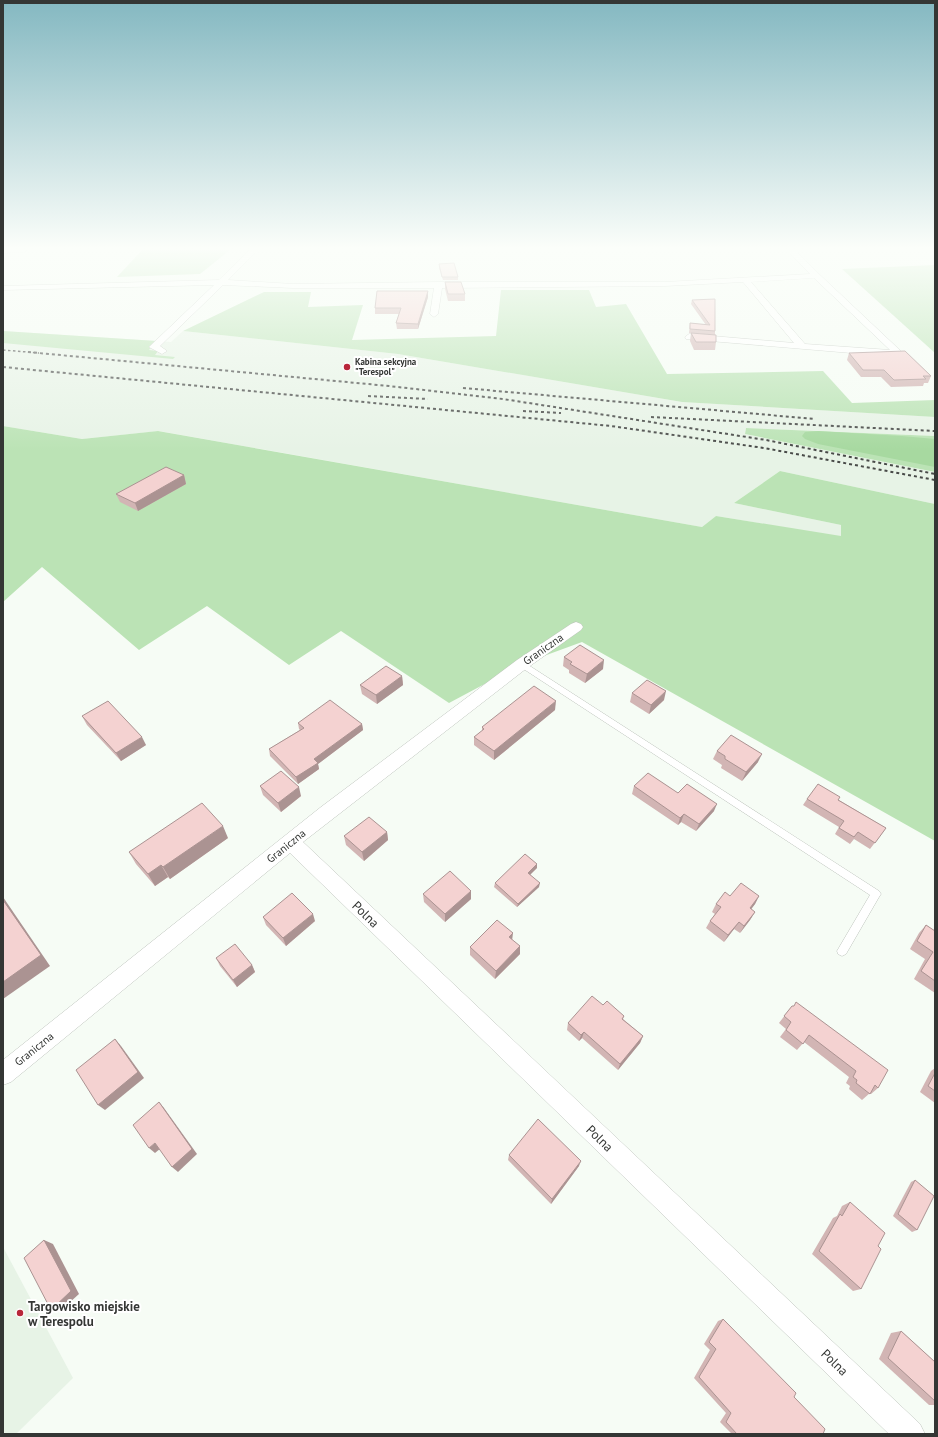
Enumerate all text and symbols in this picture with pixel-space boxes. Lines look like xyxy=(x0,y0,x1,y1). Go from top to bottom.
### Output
place label: Kabina sekcyjna "Terespol" xyxy=(355,356,417,377)
marker: Kabina sekcyjna "Terespol" xyxy=(342,362,352,372)
street label: Graniczna xyxy=(520,630,566,668)
street label: Graniczna xyxy=(264,826,308,866)
street label: Polna xyxy=(349,897,383,931)
street label: Graniczna xyxy=(12,1029,56,1069)
street label: Polna xyxy=(583,1121,617,1155)
place label: Targowisko miejskie w Terespolu xyxy=(27,1298,140,1330)
marker: Targowisko miejskie w Terespolu xyxy=(15,1308,25,1318)
street label: Polna xyxy=(818,1345,852,1379)

